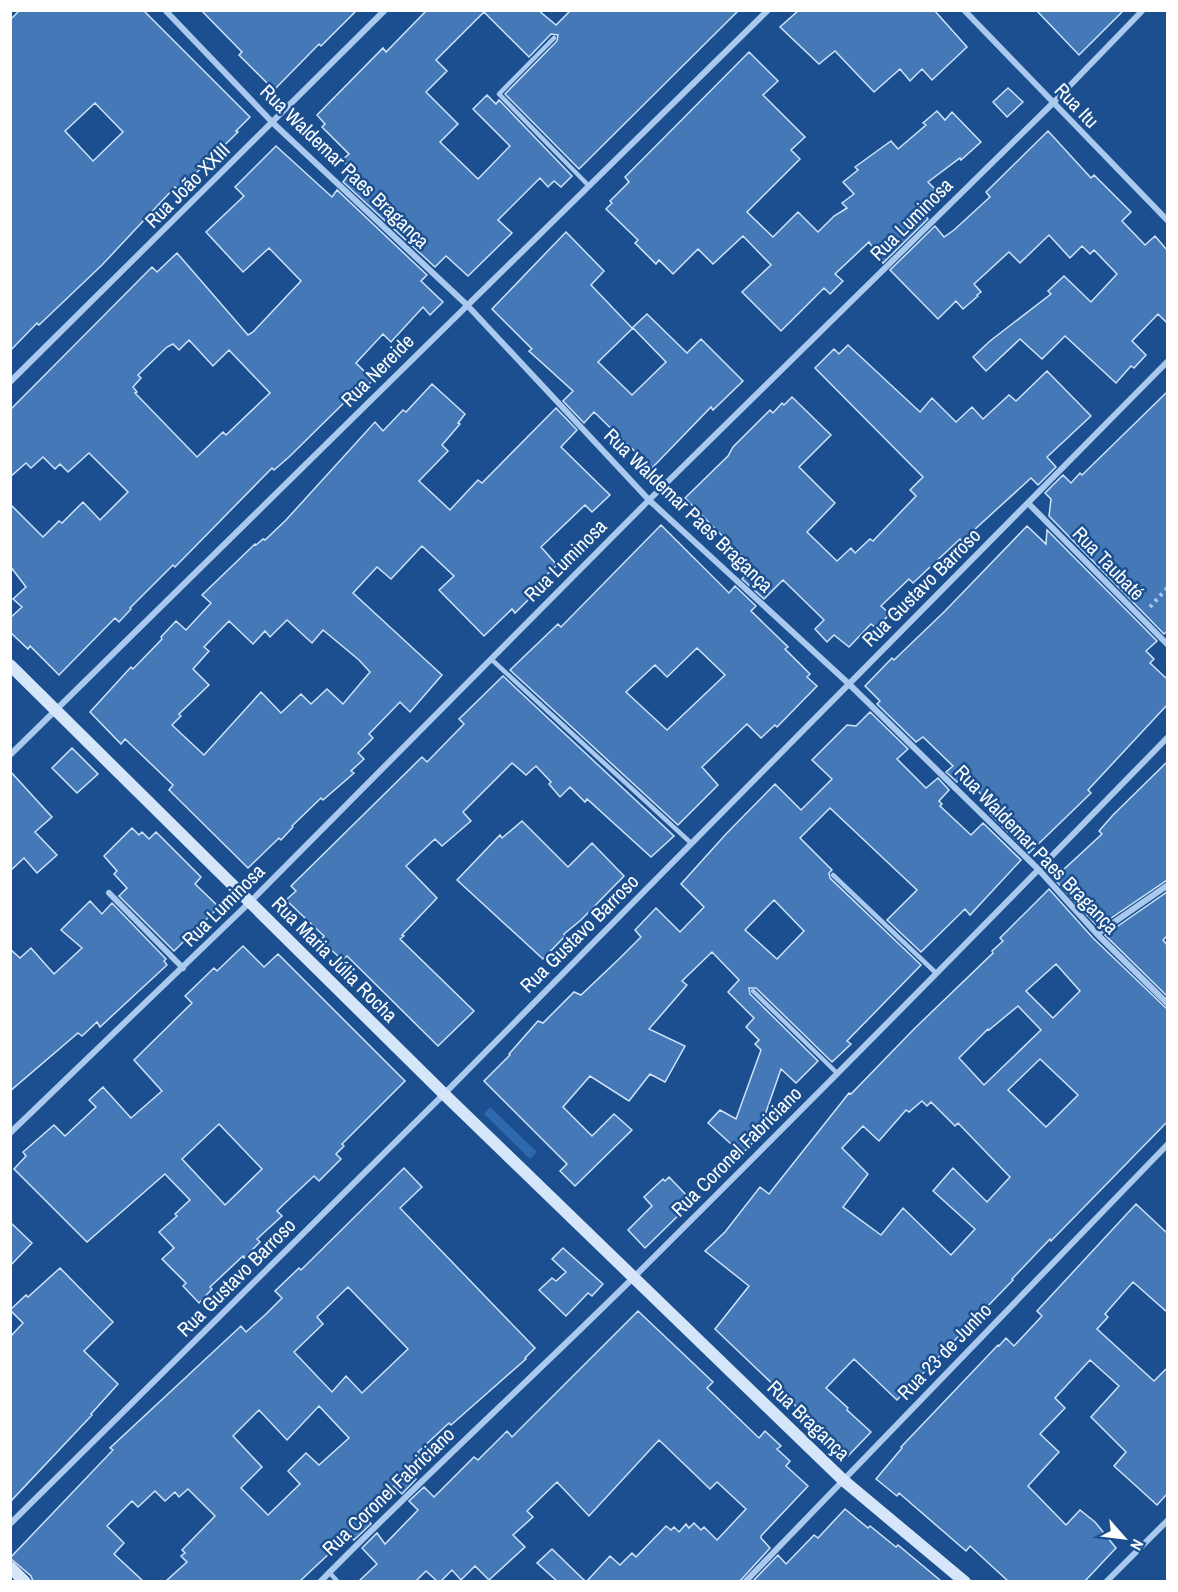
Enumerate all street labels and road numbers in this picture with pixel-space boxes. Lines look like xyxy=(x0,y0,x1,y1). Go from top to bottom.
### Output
street label: Rua Itu xyxy=(1049,77,1105,133)
street label: Rua Waldemar Paes Bragança xyxy=(255,78,435,254)
street label: Rua João XXIII xyxy=(138,136,236,234)
street label: Rua Luminosa xyxy=(864,172,958,266)
street label: Rua Nereide xyxy=(335,328,419,412)
street label: Rua Waldemar Paes Bragança xyxy=(599,422,779,598)
street label: Rua Luminosa xyxy=(518,513,612,607)
street label: Rua Taubaté xyxy=(1067,520,1151,606)
street label: Rua Gustavo Barroso xyxy=(856,522,986,652)
street label: Rua Waldemar Paes Bragança xyxy=(949,759,1125,939)
street label: Rua Luminosa xyxy=(176,858,270,952)
street label: Rua Gustavo Barroso xyxy=(514,868,644,998)
street label: Rua Maria Júlia Rocha xyxy=(266,890,404,1028)
street label: Rua Coronel Fabriciano xyxy=(665,1080,807,1222)
street label: Rua Gustavo Barroso xyxy=(171,1212,301,1342)
street label: Rua 23 de Junho xyxy=(891,1297,997,1405)
street label: Rua Bragança xyxy=(762,1374,856,1466)
street label: Rua Coronel Fabriciano xyxy=(316,1421,460,1561)

